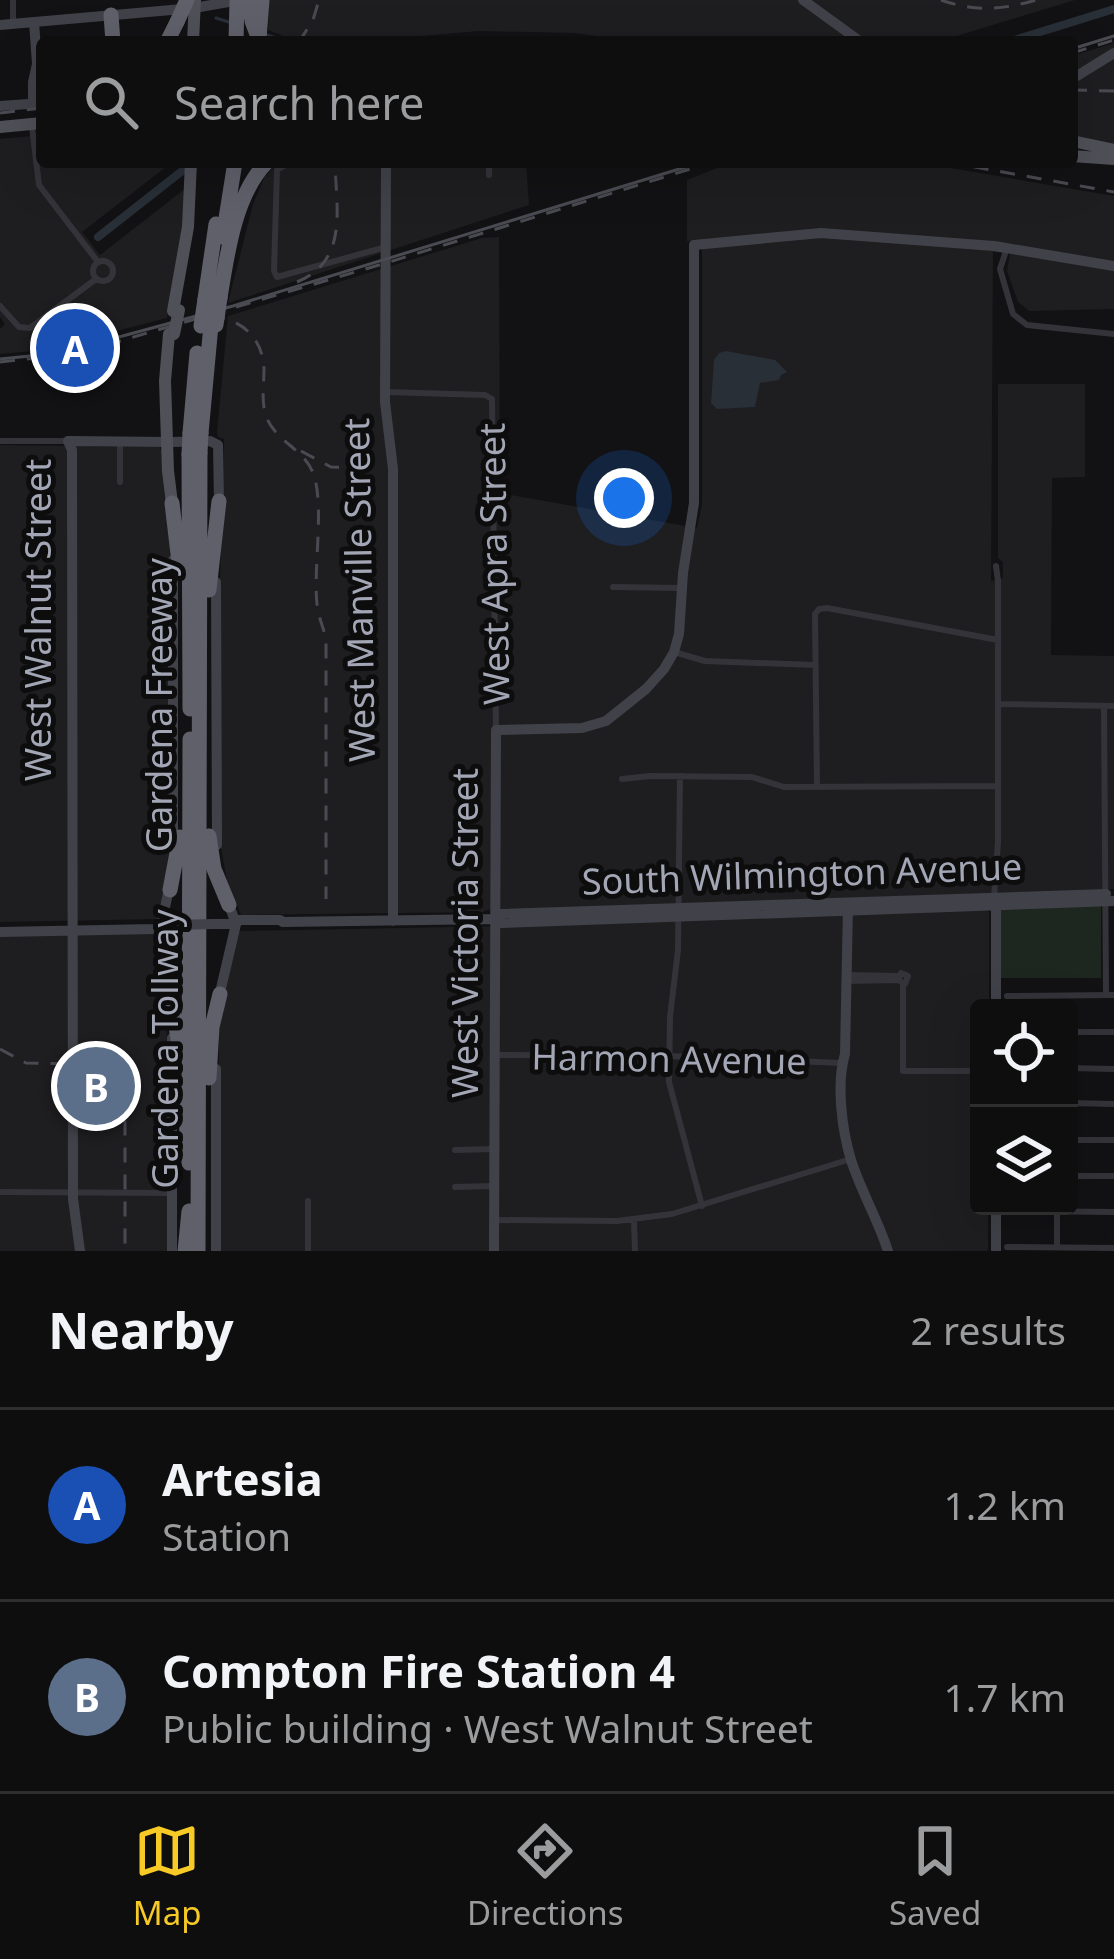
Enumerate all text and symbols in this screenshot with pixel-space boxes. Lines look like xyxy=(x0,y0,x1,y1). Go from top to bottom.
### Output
search box xyxy=(36,36,1078,168)
icon: search xyxy=(78,69,144,135)
text: Search here xyxy=(174,72,424,133)
pin: A xyxy=(36,303,114,393)
street label: West Manville Street xyxy=(331,418,386,762)
street label: West Apra Street xyxy=(467,423,520,705)
street label: West Walnut Street xyxy=(13,459,62,781)
your location xyxy=(594,468,654,528)
street label: Gardena Freeway xyxy=(134,557,183,852)
street label: West Victoria Street xyxy=(440,768,489,1098)
street label: South Wilmington Avenue xyxy=(581,841,1023,906)
street label: Gardena Tollway xyxy=(140,909,189,1189)
map controls xyxy=(970,999,1078,1215)
button: locate xyxy=(970,999,1078,1107)
street label: Harmon Avenue xyxy=(531,1032,807,1085)
pin: B xyxy=(57,1041,135,1131)
button: layers xyxy=(970,1107,1078,1215)
text: Nearby xyxy=(48,1294,234,1364)
text: 2 results xyxy=(911,1303,1066,1356)
text: Artesia xyxy=(162,1448,323,1509)
text: A xyxy=(74,1478,101,1531)
text: 1.2 km xyxy=(944,1478,1066,1531)
text: Station xyxy=(162,1509,291,1562)
text: Compton Fire Station 4 xyxy=(162,1640,675,1701)
text: B xyxy=(74,1670,100,1723)
text: 1.7 km xyxy=(944,1670,1066,1723)
text: Public building · West Walnut Street xyxy=(162,1701,813,1754)
tab: Map xyxy=(133,1818,201,1935)
tab: Directions xyxy=(467,1818,624,1935)
tab: Saved xyxy=(889,1818,981,1935)

